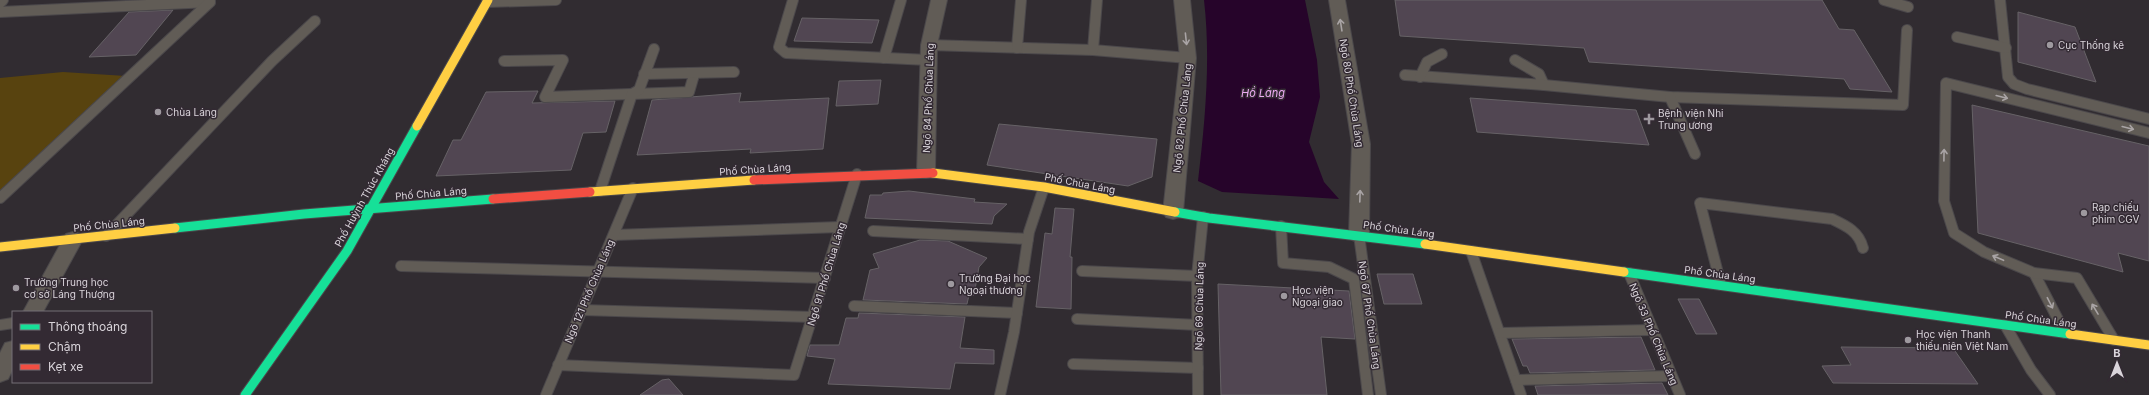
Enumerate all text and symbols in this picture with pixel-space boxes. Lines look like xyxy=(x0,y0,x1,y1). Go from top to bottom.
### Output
one-way arrow xyxy=(1337,19,1345,32)
one-way arrow xyxy=(1182,32,1190,45)
street label: Ngõ 80 Phố Chùa Láng xyxy=(1337,38,1367,148)
place label: Cục Thống kê xyxy=(2058,39,2124,51)
marker: Cục Thống kê xyxy=(2045,40,2055,50)
street label: Ngõ 84 Phố Chùa Láng xyxy=(920,43,936,153)
street label: Ngõ 82 Phố Chùa Láng xyxy=(1170,63,1194,173)
water label: Hồ Láng xyxy=(1241,86,1285,100)
one-way arrow xyxy=(1995,94,2008,102)
place label: Chùa Láng xyxy=(166,106,217,118)
marker: Chùa Láng xyxy=(153,107,163,117)
place label: Bệnh viện Nhi Trung ương xyxy=(1658,107,1723,131)
marker: Bệnh viện Nhi Trung ương xyxy=(1643,113,1655,125)
one-way arrow xyxy=(2122,125,2135,132)
street label: Phố Huỳnh Thúc Kháng xyxy=(332,145,396,249)
one-way arrow xyxy=(1941,149,1948,162)
street label: Phố Chùa Láng xyxy=(719,161,791,177)
street label: Phố Chùa Láng xyxy=(1044,170,1116,196)
street label: Phố Chùa Láng xyxy=(395,184,467,202)
one-way arrow xyxy=(1356,190,1363,203)
place label: Rạp chiếu phim CGV xyxy=(2092,201,2140,225)
marker: Rạp chiếu phim CGV xyxy=(2079,208,2089,218)
street label: Phố Chùa Láng xyxy=(73,214,145,234)
street label: Phố Chùa Láng xyxy=(1363,218,1435,240)
street label: Ngõ 91 Phố Chùa Láng xyxy=(805,221,847,327)
street label: Ngõ 121 Phố Chùa Láng xyxy=(562,237,616,345)
one-way arrow xyxy=(1993,254,2005,261)
street label: Ngõ 67 Phố Chùa Láng xyxy=(1356,260,1384,370)
street label: Ngõ 69 Chùa Láng xyxy=(1192,262,1206,350)
street label: Phố Chùa Láng xyxy=(1684,263,1756,285)
place label: Trường Đại học Ngoại thương xyxy=(959,272,1031,296)
place label: Trường Trung học cơ sở Láng Thượng xyxy=(24,276,115,300)
marker: Trường Đại học Ngoại thương xyxy=(946,279,956,289)
street label: Ngõ 33 Phố Chùa Láng xyxy=(1627,281,1681,387)
marker: Trường Trung học cơ sở Láng Thượng xyxy=(11,283,21,293)
place label: Học viện Ngoại giao xyxy=(1292,284,1343,308)
marker: Học viện Ngoại giao xyxy=(1279,291,1289,301)
one-way arrow xyxy=(2046,297,2054,309)
one-way arrow xyxy=(2091,304,2099,315)
street label: Phố Chùa Láng xyxy=(2005,308,2077,330)
legend xyxy=(12,311,152,383)
text: Thông thoáng xyxy=(48,319,127,334)
place label: Học viện Thanh thiếu niên Việt Nam xyxy=(1916,328,2008,352)
marker: Học viện Thanh thiếu niên Việt Nam xyxy=(1903,335,1913,345)
text: Chậm xyxy=(48,339,81,354)
north arrow xyxy=(2097,343,2137,383)
text: B xyxy=(2113,346,2121,360)
text: Kẹt xe xyxy=(48,359,83,374)

